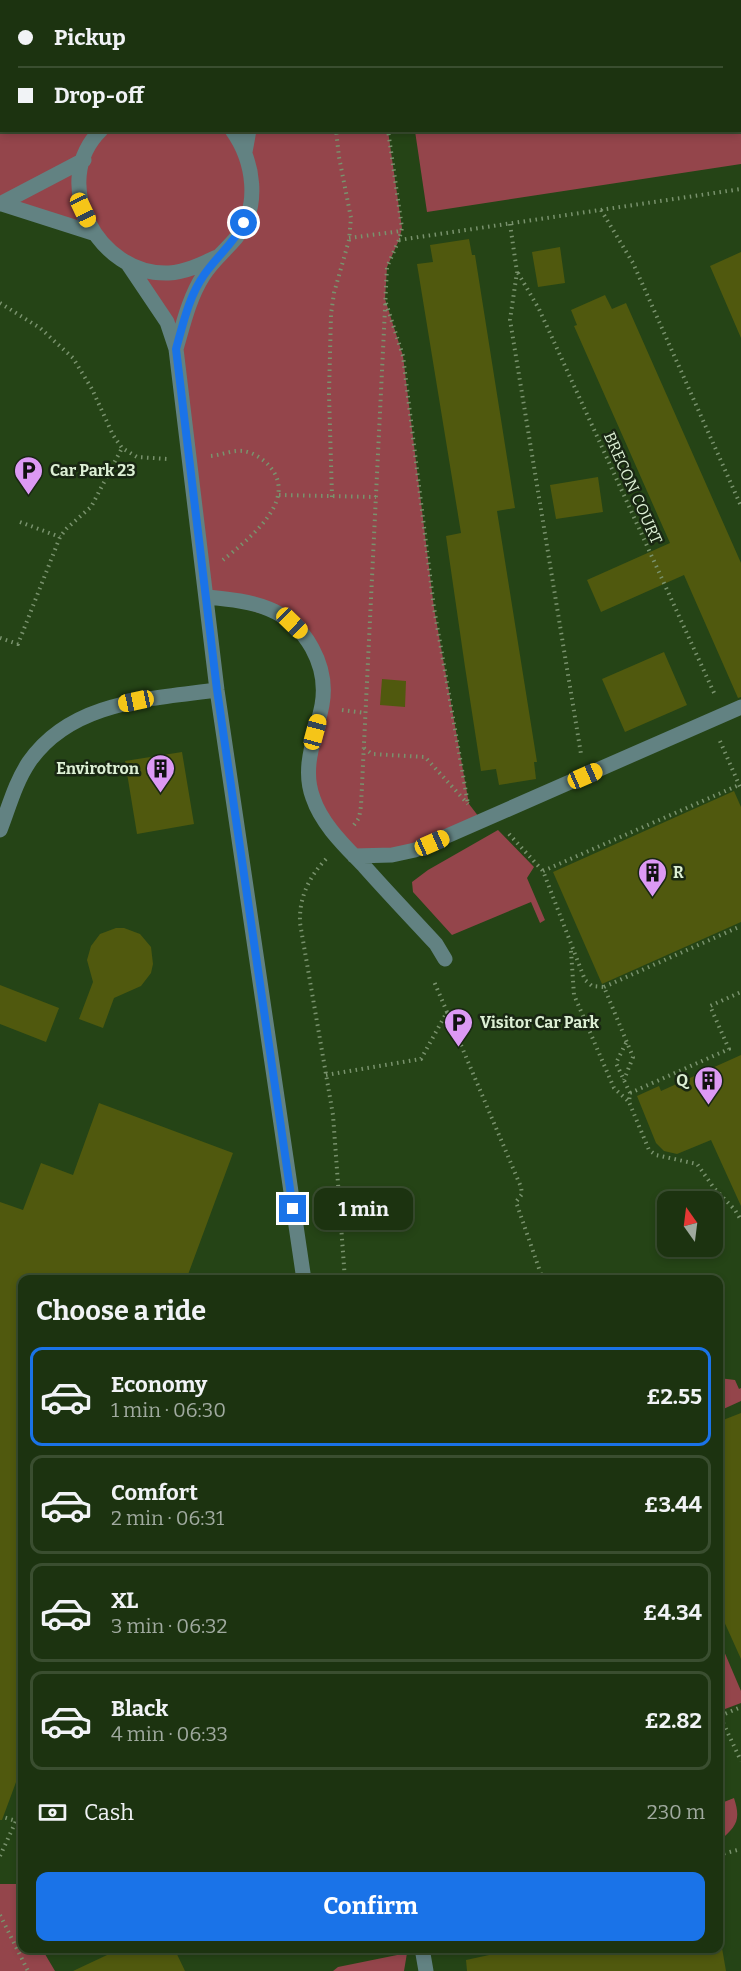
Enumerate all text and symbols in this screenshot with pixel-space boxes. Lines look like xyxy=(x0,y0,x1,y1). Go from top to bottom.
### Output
text: Pickup xyxy=(54,24,126,51)
text: Drop-off xyxy=(54,82,144,109)
car xyxy=(67,190,99,230)
route start xyxy=(230,209,257,236)
street label: BRECON COURT xyxy=(600,429,666,547)
parking icon: Car Park 23 xyxy=(13,454,45,496)
place label: Car Park 23 xyxy=(50,461,135,480)
car xyxy=(273,604,311,642)
car xyxy=(117,688,155,714)
car xyxy=(302,712,328,752)
building icon: Envirotron xyxy=(144,752,176,794)
place label: Envirotron xyxy=(56,759,140,778)
car xyxy=(565,760,605,792)
car xyxy=(412,827,452,859)
building icon: R xyxy=(636,856,668,898)
place label: R xyxy=(673,863,684,882)
parking icon: Visitor Car Park xyxy=(443,1006,475,1048)
place label: Visitor Car Park xyxy=(480,1013,599,1032)
building icon: Q xyxy=(693,1064,725,1106)
place label: Q xyxy=(676,1071,690,1090)
callout: 1 min xyxy=(314,1188,413,1230)
north arrow xyxy=(657,1191,723,1257)
map controls xyxy=(657,1191,723,1257)
route end xyxy=(279,1195,306,1222)
text: 1 min xyxy=(338,1197,389,1221)
text: Choose a ride xyxy=(36,1295,206,1327)
icon: car xyxy=(39,1370,93,1424)
text: Economy xyxy=(111,1371,207,1398)
text: £2.55 xyxy=(646,1383,702,1410)
text: 1 min · 06:30 xyxy=(111,1398,226,1422)
icon: car xyxy=(39,1478,93,1532)
text: Comfort xyxy=(111,1479,198,1506)
text: £3.44 xyxy=(644,1491,702,1518)
text: 2 min · 06:31 xyxy=(111,1506,224,1530)
icon: car xyxy=(39,1586,93,1640)
text: XL xyxy=(111,1587,138,1614)
text: £4.34 xyxy=(643,1599,702,1626)
text: 3 min · 06:32 xyxy=(111,1614,227,1638)
icon: car xyxy=(39,1694,93,1748)
text: Black xyxy=(111,1695,168,1722)
text: £2.82 xyxy=(645,1707,702,1734)
text: 4 min · 06:33 xyxy=(111,1722,228,1746)
icon: cash xyxy=(36,1796,69,1829)
text: Cash xyxy=(84,1799,134,1826)
text: 230 m xyxy=(647,1800,705,1824)
button: Confirm xyxy=(36,1872,705,1941)

